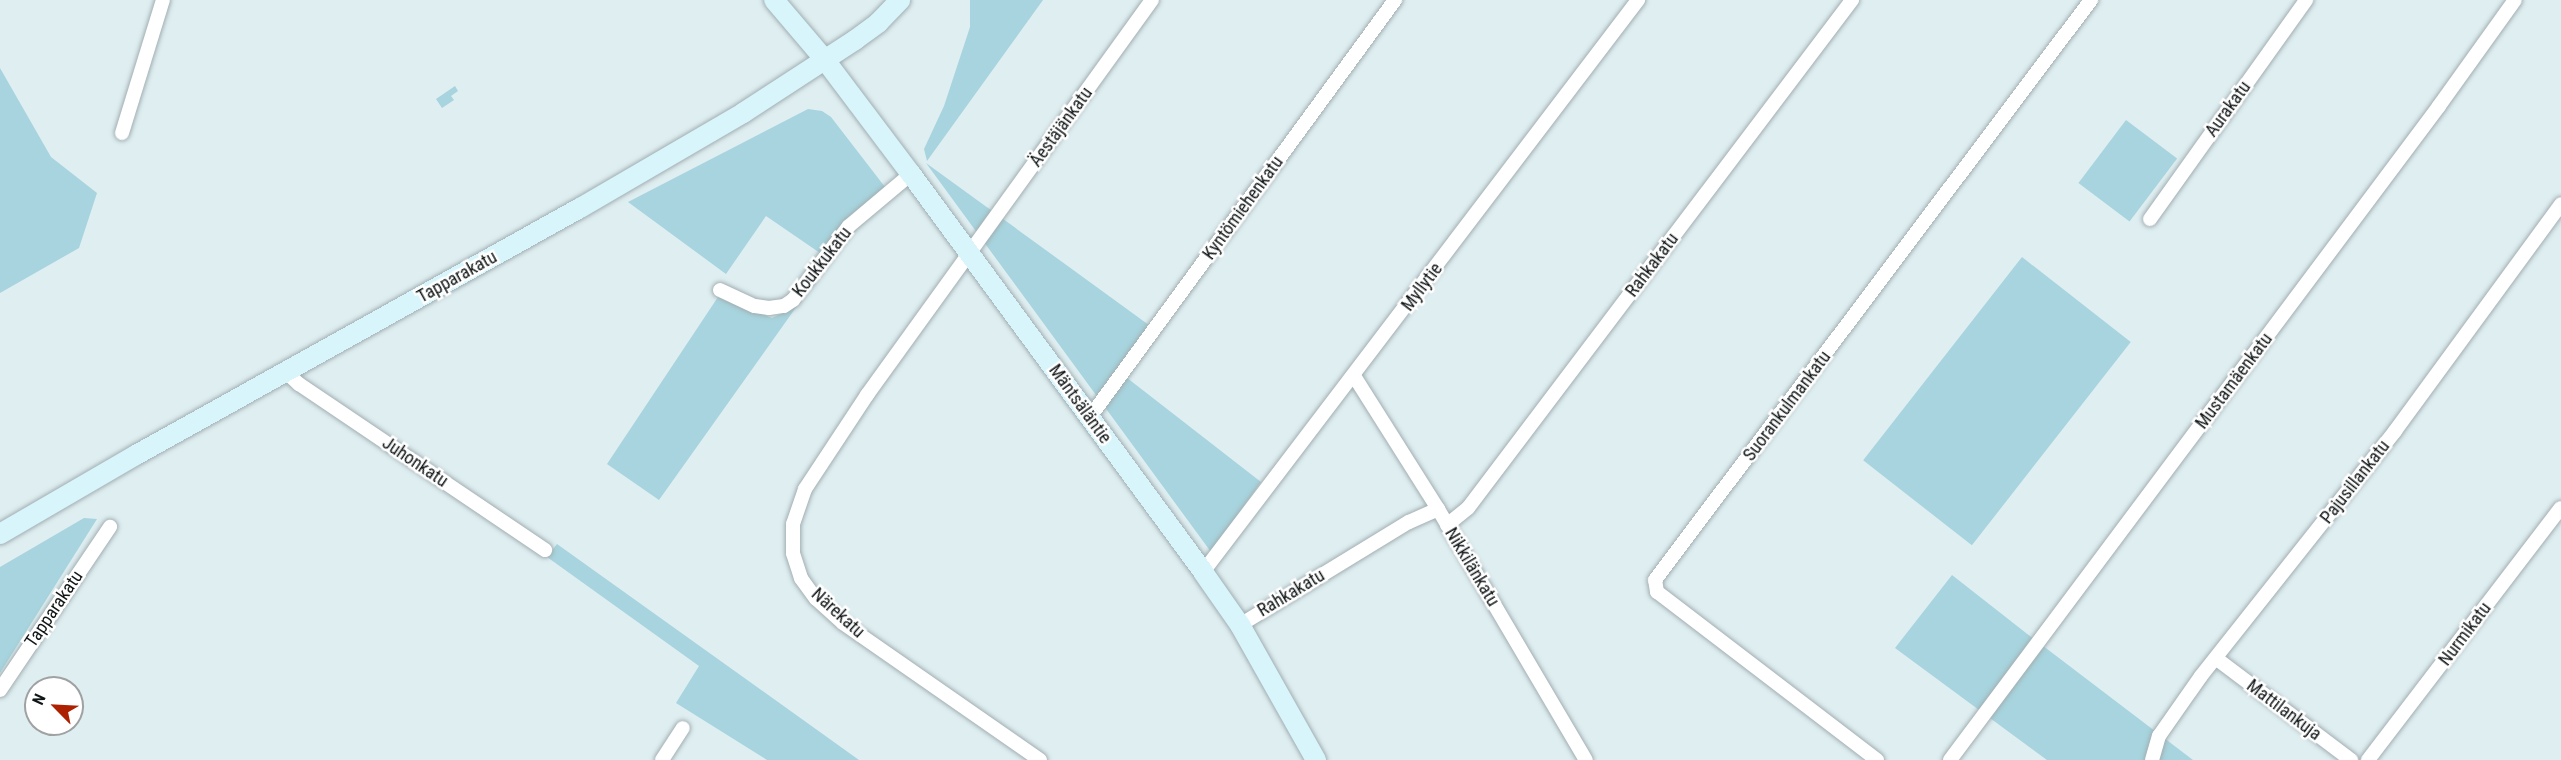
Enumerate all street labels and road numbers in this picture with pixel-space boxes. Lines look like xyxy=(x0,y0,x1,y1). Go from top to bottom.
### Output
street label: Aurakatu xyxy=(2201,77,2255,141)
street label: Äestäjänkatu xyxy=(1025,83,1097,171)
street label: Kyntömiehenkatu xyxy=(1198,152,1288,264)
street label: Koukkukatu xyxy=(788,223,856,301)
street label: Rahkakatu xyxy=(1621,229,1683,301)
street label: Tapparakatu xyxy=(413,246,501,308)
street label: Myllytie xyxy=(1397,259,1447,315)
street label: Mustamäenkatu xyxy=(2191,329,2277,433)
street label: Suorankulmankatu xyxy=(1739,347,1835,465)
street label: Mäntsäläntie xyxy=(1044,360,1116,448)
street label: Juhonkatu xyxy=(378,432,452,492)
street label: Pajusillankatu xyxy=(2316,436,2394,528)
street label: Nikkilänkatu xyxy=(1440,524,1504,610)
street label: Rahkakatu xyxy=(1254,565,1328,621)
street label: Tapparakatu xyxy=(20,567,88,651)
street label: Närekatu xyxy=(807,583,869,643)
street label: Nurmikatu xyxy=(2434,598,2496,670)
street label: Mattilankuja xyxy=(2242,675,2326,745)

